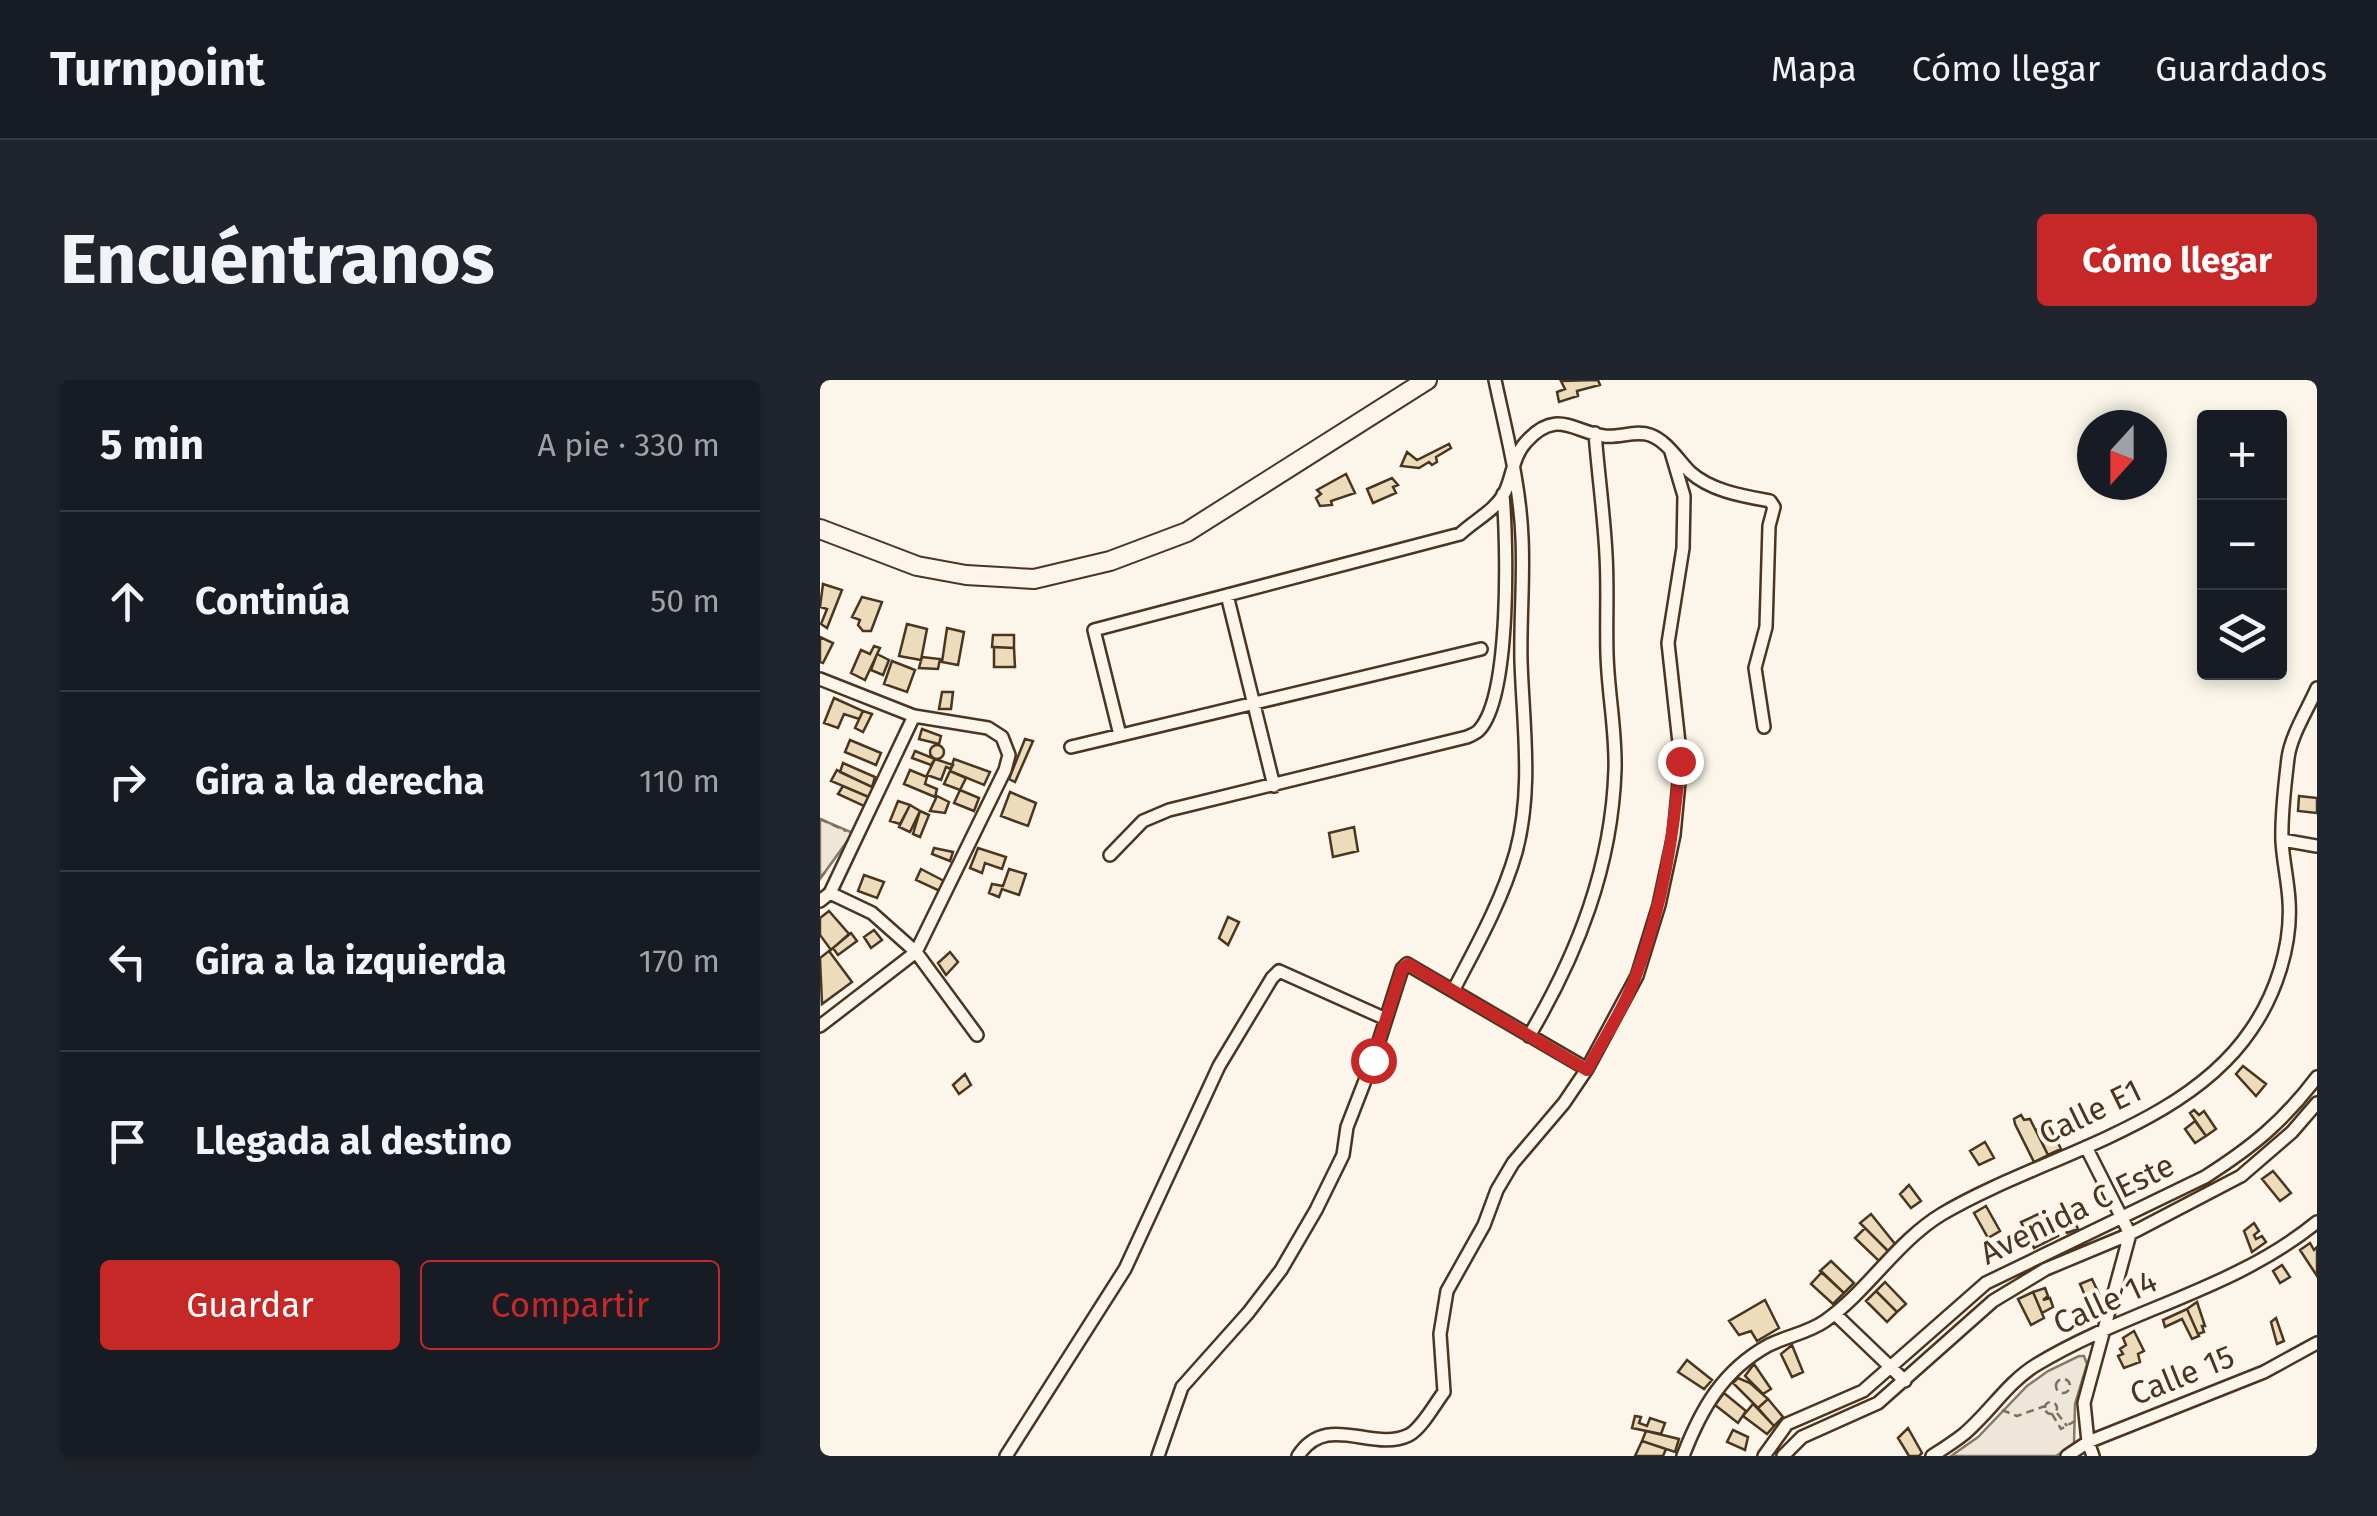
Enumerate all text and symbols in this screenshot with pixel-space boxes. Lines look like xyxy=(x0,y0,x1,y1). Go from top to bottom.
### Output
text: Turnpoint xyxy=(50,40,265,98)
text: Mapa xyxy=(1771,48,1857,90)
text: Cómo llegar xyxy=(1912,48,2100,90)
text: Guardados xyxy=(2155,48,2327,90)
button: Cómo llegar xyxy=(2037,214,2317,306)
text: Encuéntranos xyxy=(60,218,495,302)
north arrow xyxy=(2077,410,2167,500)
map controls xyxy=(2197,410,2287,680)
button: + xyxy=(2197,410,2287,500)
text: 5 min xyxy=(100,420,204,470)
text: A pie · 330 m xyxy=(537,426,720,464)
button: − xyxy=(2197,500,2287,590)
icon: ahead xyxy=(100,574,155,629)
text: Continúa xyxy=(195,578,350,624)
text: 50 m xyxy=(650,582,720,620)
button: layers xyxy=(2197,590,2287,680)
route end xyxy=(1658,739,1704,785)
icon: right xyxy=(100,754,155,809)
text: Gira a la derecha xyxy=(195,758,485,804)
text: 110 m xyxy=(639,762,720,800)
icon: left xyxy=(100,934,155,989)
text: Gira a la izquierda xyxy=(195,938,507,984)
text: 170 m xyxy=(639,942,720,980)
route start xyxy=(1351,1038,1397,1084)
street label: Calle E1 xyxy=(2032,1071,2148,1153)
icon: arrive xyxy=(100,1114,155,1169)
text: Llegada al destino xyxy=(195,1118,512,1164)
street label: Avenida C Este xyxy=(1974,1146,2180,1272)
button: Guardar xyxy=(100,1260,400,1350)
button: Compartir xyxy=(420,1260,720,1350)
street label: Calle 14 xyxy=(2047,1262,2163,1342)
street label: Calle 15 xyxy=(2124,1337,2240,1413)

